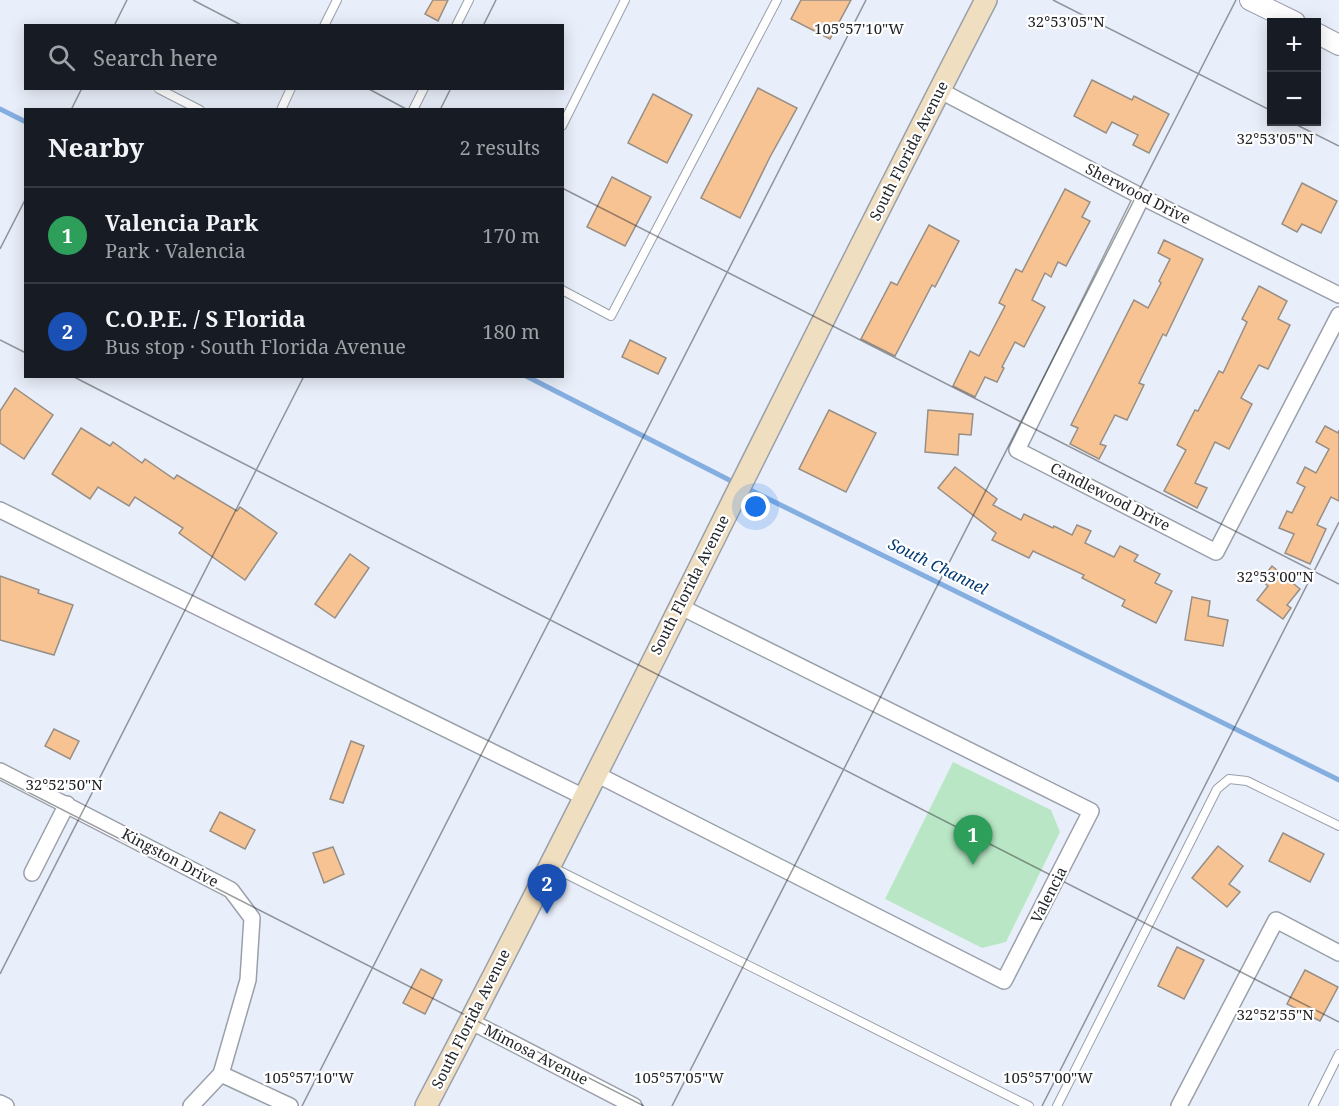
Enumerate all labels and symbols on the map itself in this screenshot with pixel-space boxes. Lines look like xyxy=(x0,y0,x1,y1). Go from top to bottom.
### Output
text: 32°53'05"N xyxy=(1027,11,1105,31)
text: 105°57'10"W xyxy=(814,18,904,38)
street label: South Florida Avenue xyxy=(864,77,952,224)
text: 32°53'05"N xyxy=(1236,128,1314,148)
street label: Sherwood Drive xyxy=(1082,158,1194,228)
street label: Candlewood Drive xyxy=(1047,457,1174,535)
your location xyxy=(741,492,770,521)
street label: South Florida Avenue xyxy=(645,511,733,658)
water label: South Channel xyxy=(885,532,991,600)
text: 32°53'00"N xyxy=(1236,566,1314,586)
text: 32°52'50"N xyxy=(25,774,103,794)
pin: 1 xyxy=(954,816,992,865)
street label: Kingston Drive xyxy=(119,823,222,891)
street label: Valencia xyxy=(1025,863,1071,926)
pin: 2 xyxy=(528,864,566,914)
street label: South Florida Avenue xyxy=(426,945,514,1092)
text: 32°52'55"N xyxy=(1236,1004,1314,1024)
street label: Mimosa Avenue xyxy=(481,1019,592,1089)
text: 105°57'10"W xyxy=(264,1067,354,1087)
text: 105°57'05"W xyxy=(634,1067,724,1087)
text: 105°57'00"W xyxy=(1003,1067,1093,1087)

